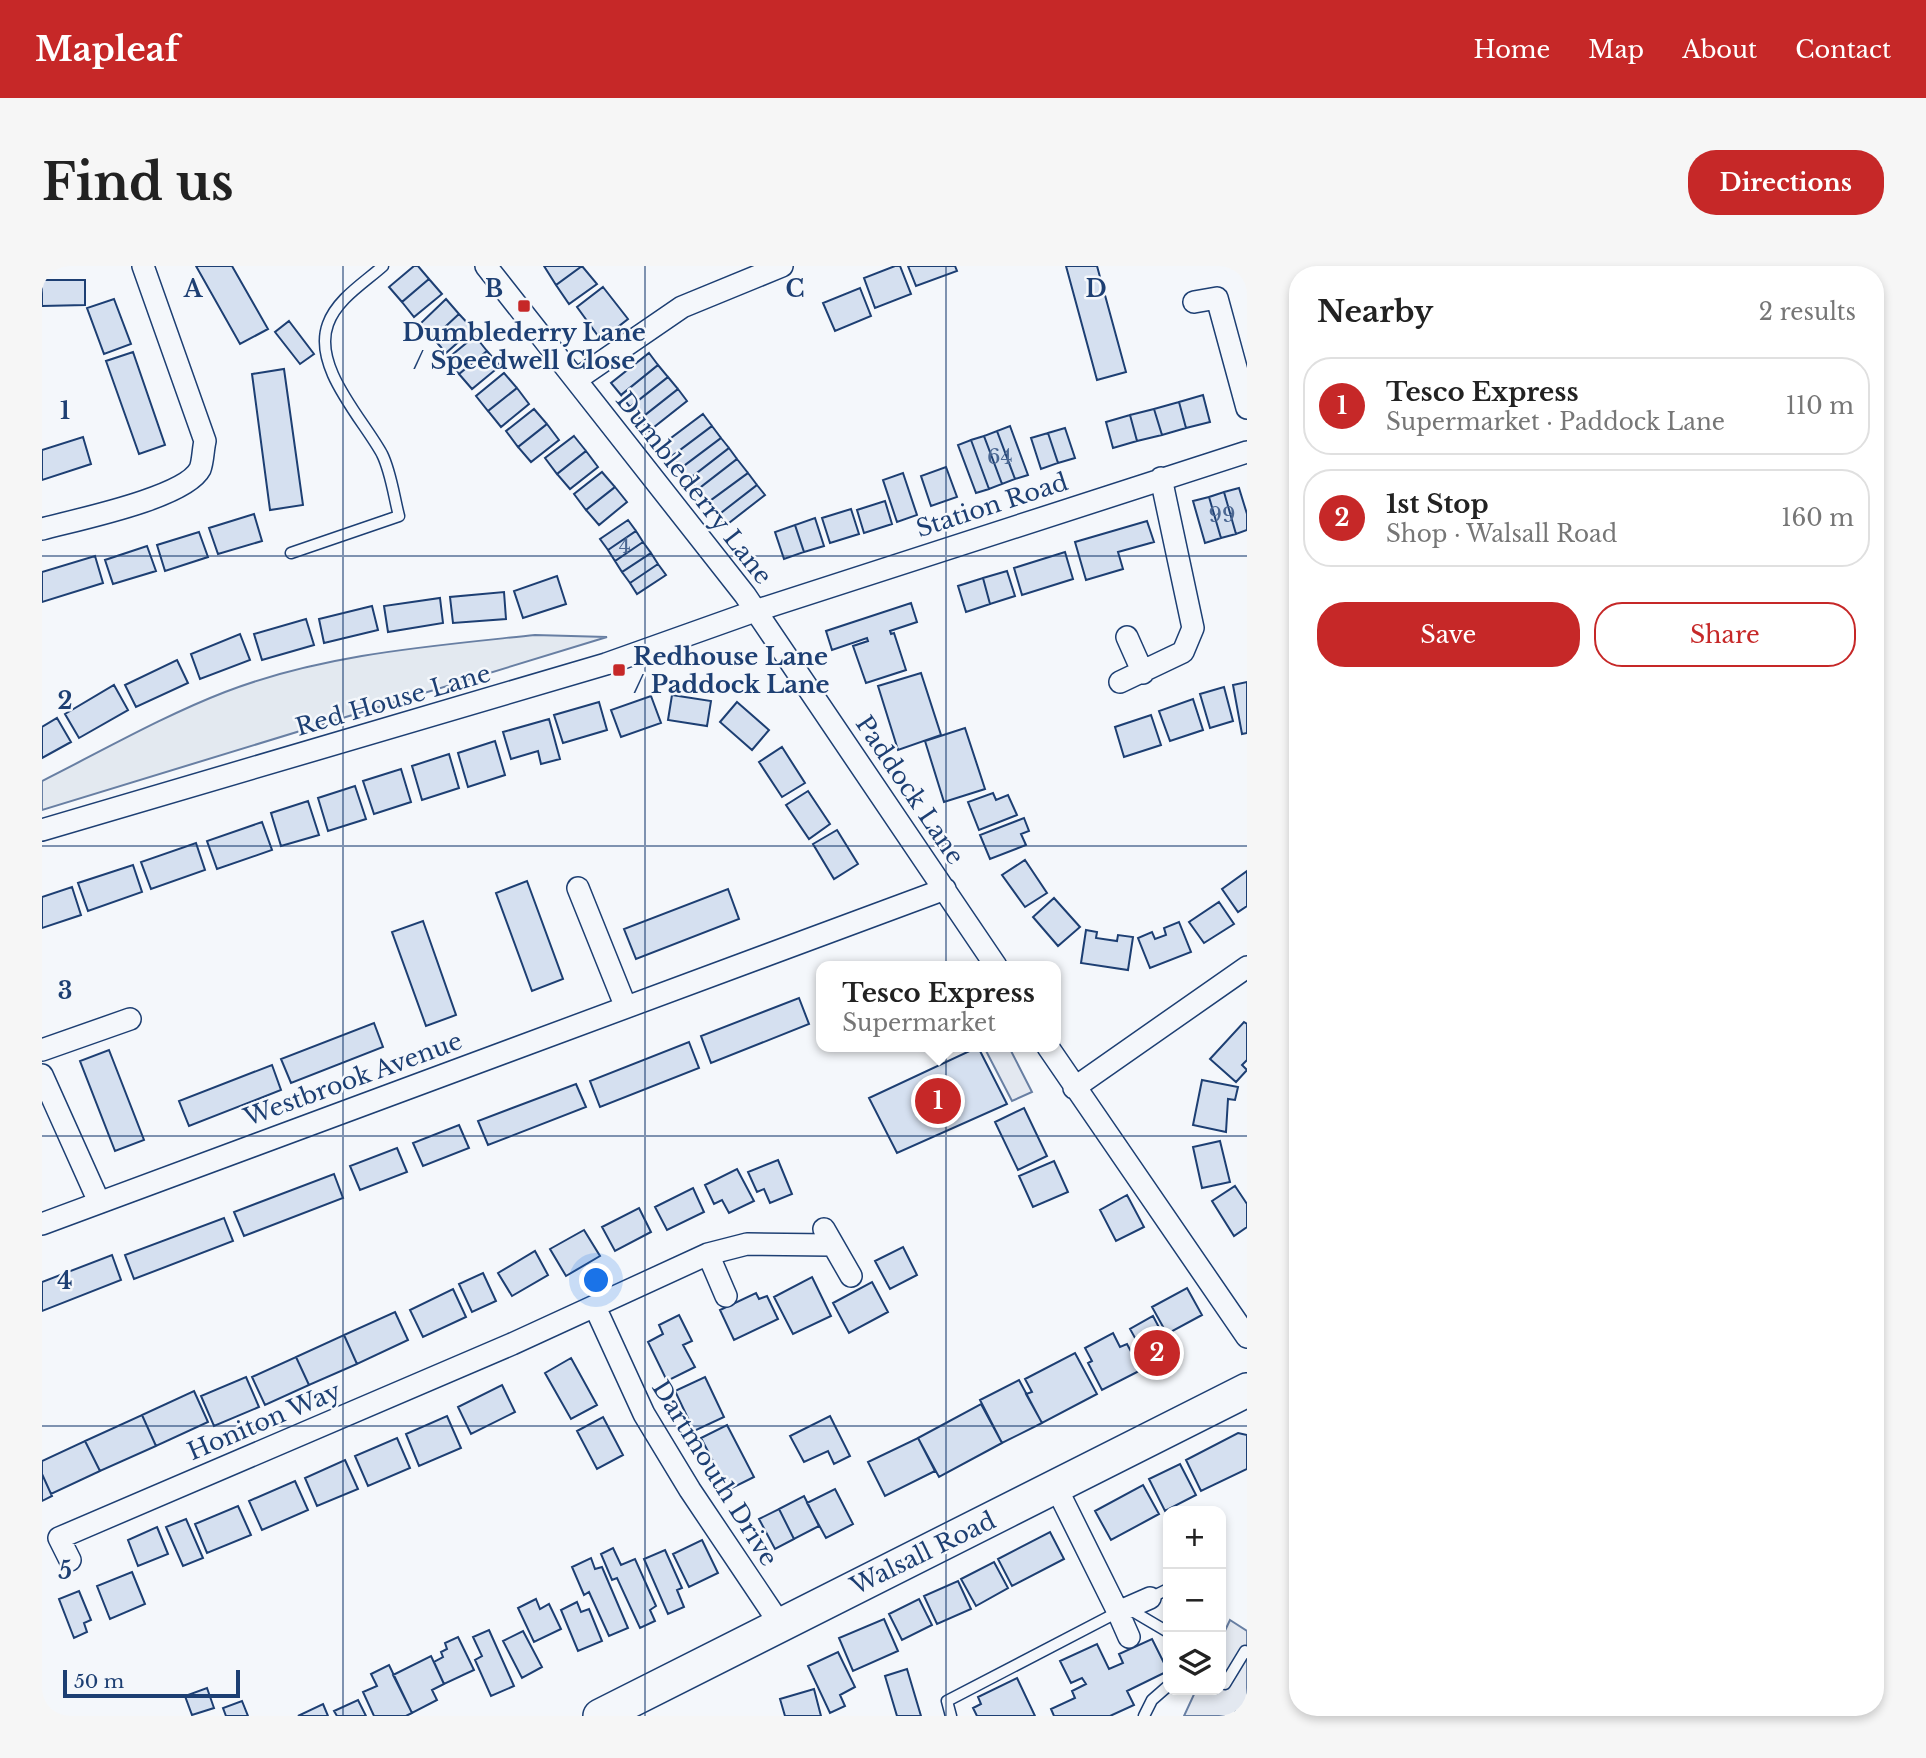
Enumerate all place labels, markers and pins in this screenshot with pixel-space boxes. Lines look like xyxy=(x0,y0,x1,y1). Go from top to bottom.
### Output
marker: Dumblederry Lane / Speedwell Close xyxy=(516,298,532,314)
place label: Dumblederry Lane / Speedwell Close xyxy=(402,318,646,375)
place label: Redhouse Lane / Paddock Lane xyxy=(633,642,830,699)
marker: Redhouse Lane / Paddock Lane xyxy=(611,662,627,678)
pin: 1 xyxy=(915,1075,961,1127)
pin: 2 xyxy=(1134,1327,1180,1379)

